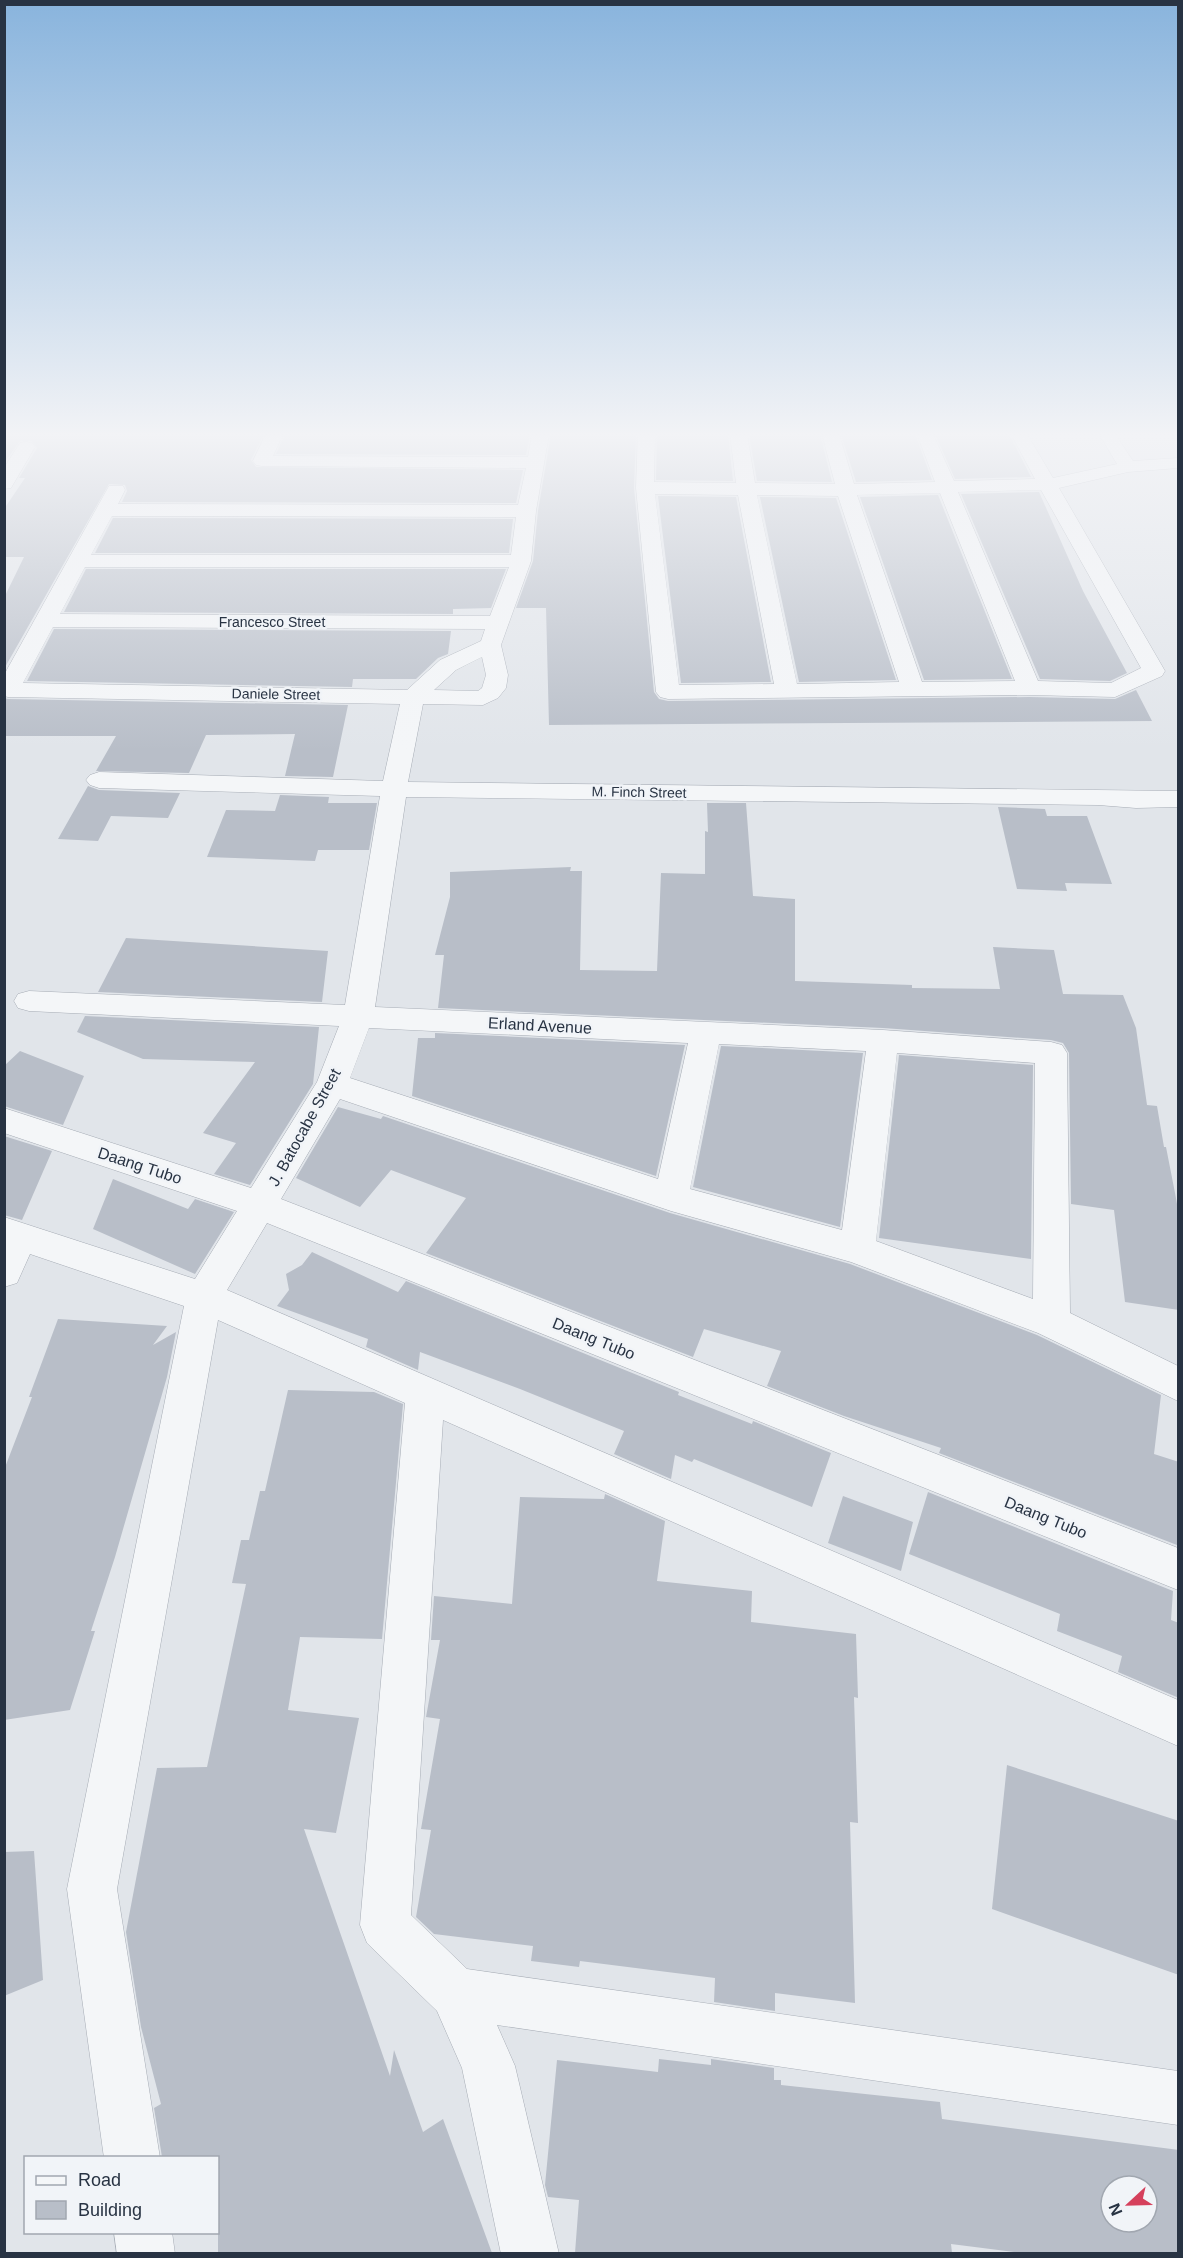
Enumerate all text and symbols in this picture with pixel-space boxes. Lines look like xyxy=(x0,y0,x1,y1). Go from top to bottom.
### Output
street label: Francesco Street xyxy=(219,614,325,630)
street label: Daniele Street xyxy=(232,685,321,703)
street label: M. Finch Street xyxy=(591,783,687,801)
street label: Erland Avenue xyxy=(488,1014,592,1037)
street label: J. Batocabe Street xyxy=(265,1065,344,1189)
street label: Daang Tubo xyxy=(96,1144,184,1187)
street label: Daang Tubo xyxy=(550,1314,638,1363)
street label: Daang Tubo xyxy=(1002,1493,1090,1542)
legend xyxy=(24,2156,219,2234)
text: Road xyxy=(78,2170,121,2190)
north arrow xyxy=(1099,2174,1159,2234)
text: Building xyxy=(78,2200,142,2220)
text: N xyxy=(1106,2201,1126,2218)

